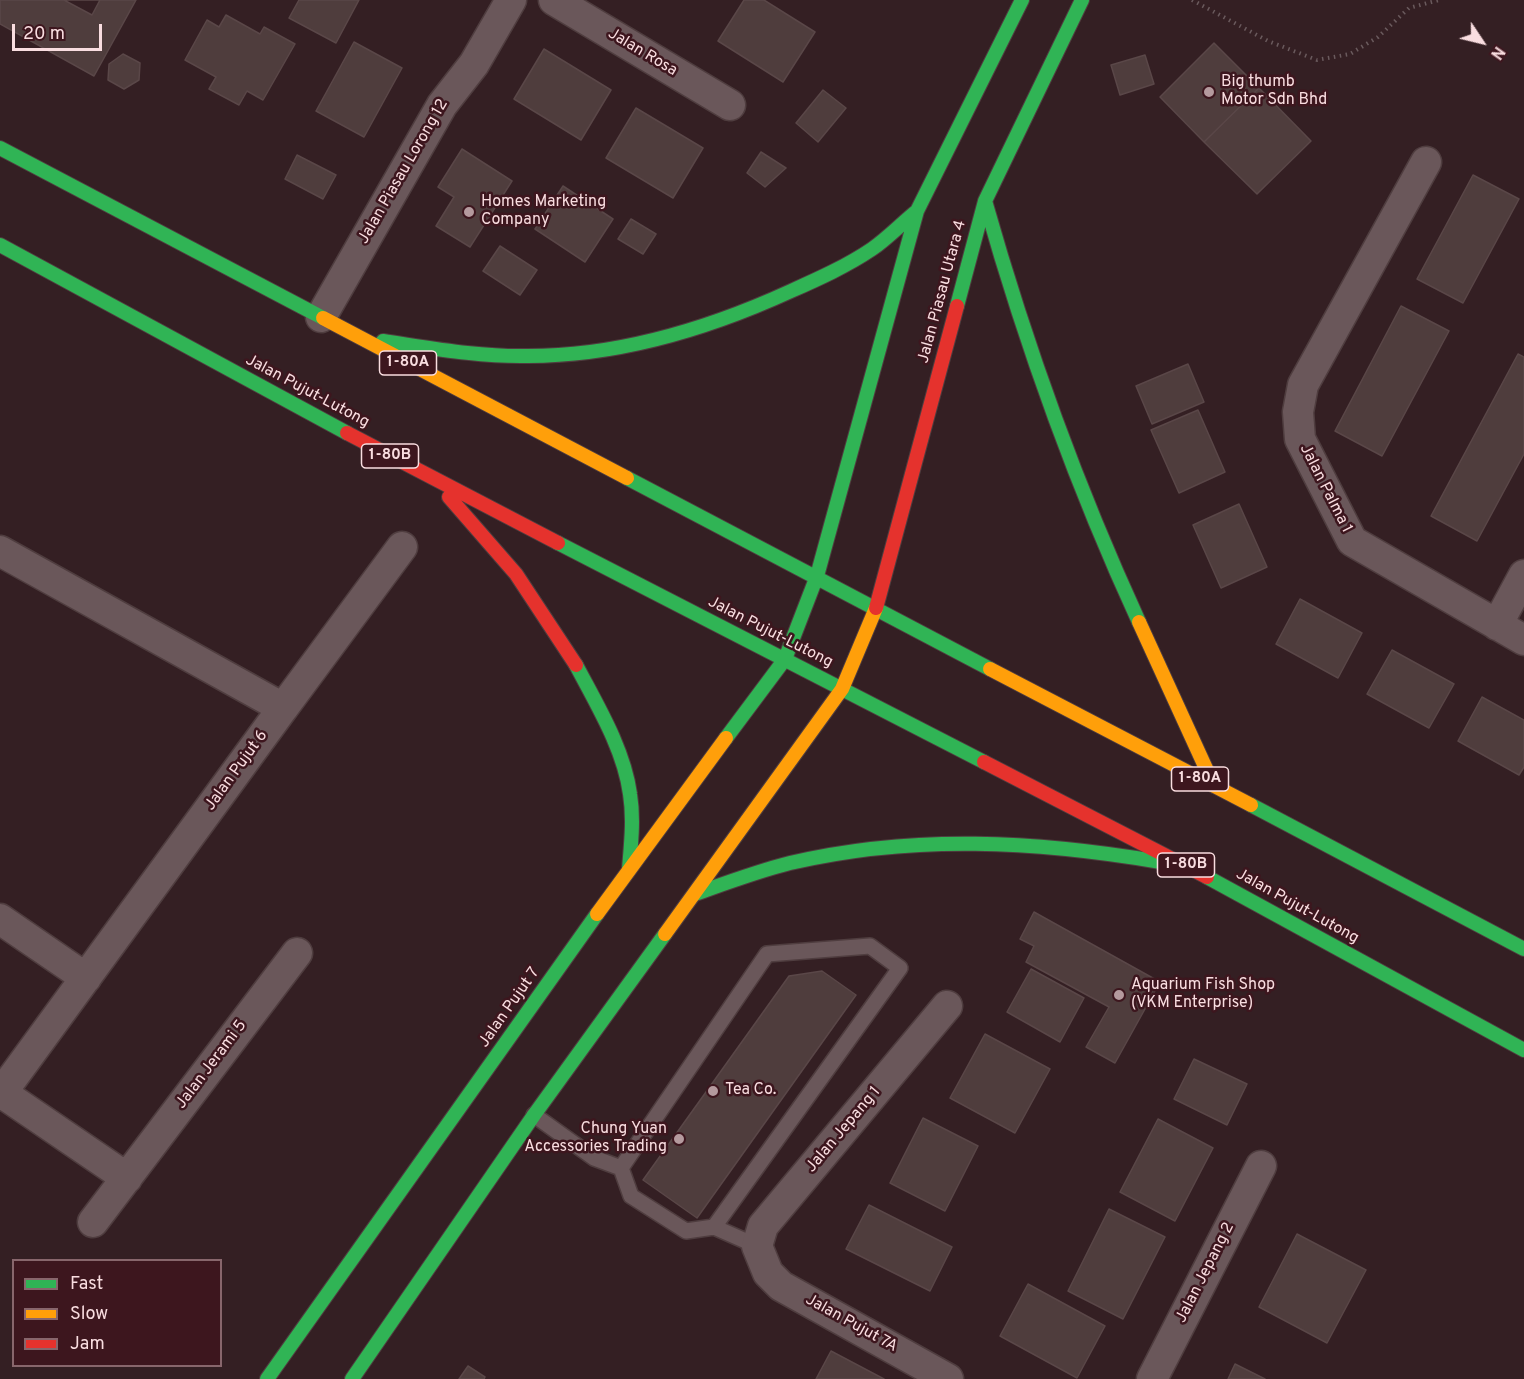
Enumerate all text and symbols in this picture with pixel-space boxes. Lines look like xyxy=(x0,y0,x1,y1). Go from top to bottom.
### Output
scale bar xyxy=(15,12,105,50)
north arrow xyxy=(1452,12,1512,72)
text: 20 m xyxy=(23,23,65,46)
street label: Jalan Rosa xyxy=(604,25,680,81)
text: N xyxy=(1485,42,1508,63)
place label: Big thumb Motor Sdn Bhd xyxy=(1221,73,1327,111)
marker: Big thumb Motor Sdn Bhd xyxy=(1202,85,1216,99)
street label: Jalan Piasau Lorong 12 xyxy=(355,96,453,248)
place label: Homes Marketing Company xyxy=(481,193,606,231)
marker: Homes Marketing Company xyxy=(462,205,476,219)
street label: Jalan Piasau Utara 4 xyxy=(915,218,971,366)
street label: Jalan Pujut-Lutong xyxy=(242,351,372,433)
road number: 1-80A xyxy=(380,351,436,375)
street label: Jalan Palma 1 xyxy=(1294,441,1356,537)
road number: 1-80B xyxy=(362,444,418,468)
street label: Jalan Pujut-Lutong xyxy=(704,593,836,673)
street label: Jalan Pujut 6 xyxy=(201,727,273,815)
road number: 1-80A xyxy=(1172,767,1228,791)
road number: 1-80B xyxy=(1158,853,1214,877)
street label: Jalan Pujut-Lutong xyxy=(1232,865,1362,949)
street label: Jalan Pujut 7 xyxy=(475,964,545,1052)
place label: Aquarium Fish Shop (VKM Enterprise) xyxy=(1131,976,1275,1014)
marker: Aquarium Fish Shop (VKM Enterprise) xyxy=(1112,988,1126,1002)
street label: Jalan Jerami 5 xyxy=(172,1017,252,1113)
place label: Tea Co. xyxy=(725,1081,776,1101)
street label: Jalan Jepang 1 xyxy=(803,1083,885,1177)
marker: Tea Co. xyxy=(706,1084,720,1098)
place label: Chung Yuan Accessories Trading xyxy=(524,1120,667,1158)
marker: Chung Yuan Accessories Trading xyxy=(672,1132,686,1146)
street label: Jalan Jepang 2 xyxy=(1172,1220,1240,1326)
legend xyxy=(12,1259,222,1367)
text: Fast xyxy=(70,1273,103,1296)
street label: Jalan Pujut 7A xyxy=(802,1291,900,1357)
text: Slow xyxy=(70,1303,108,1326)
text: Jam xyxy=(70,1333,105,1356)

